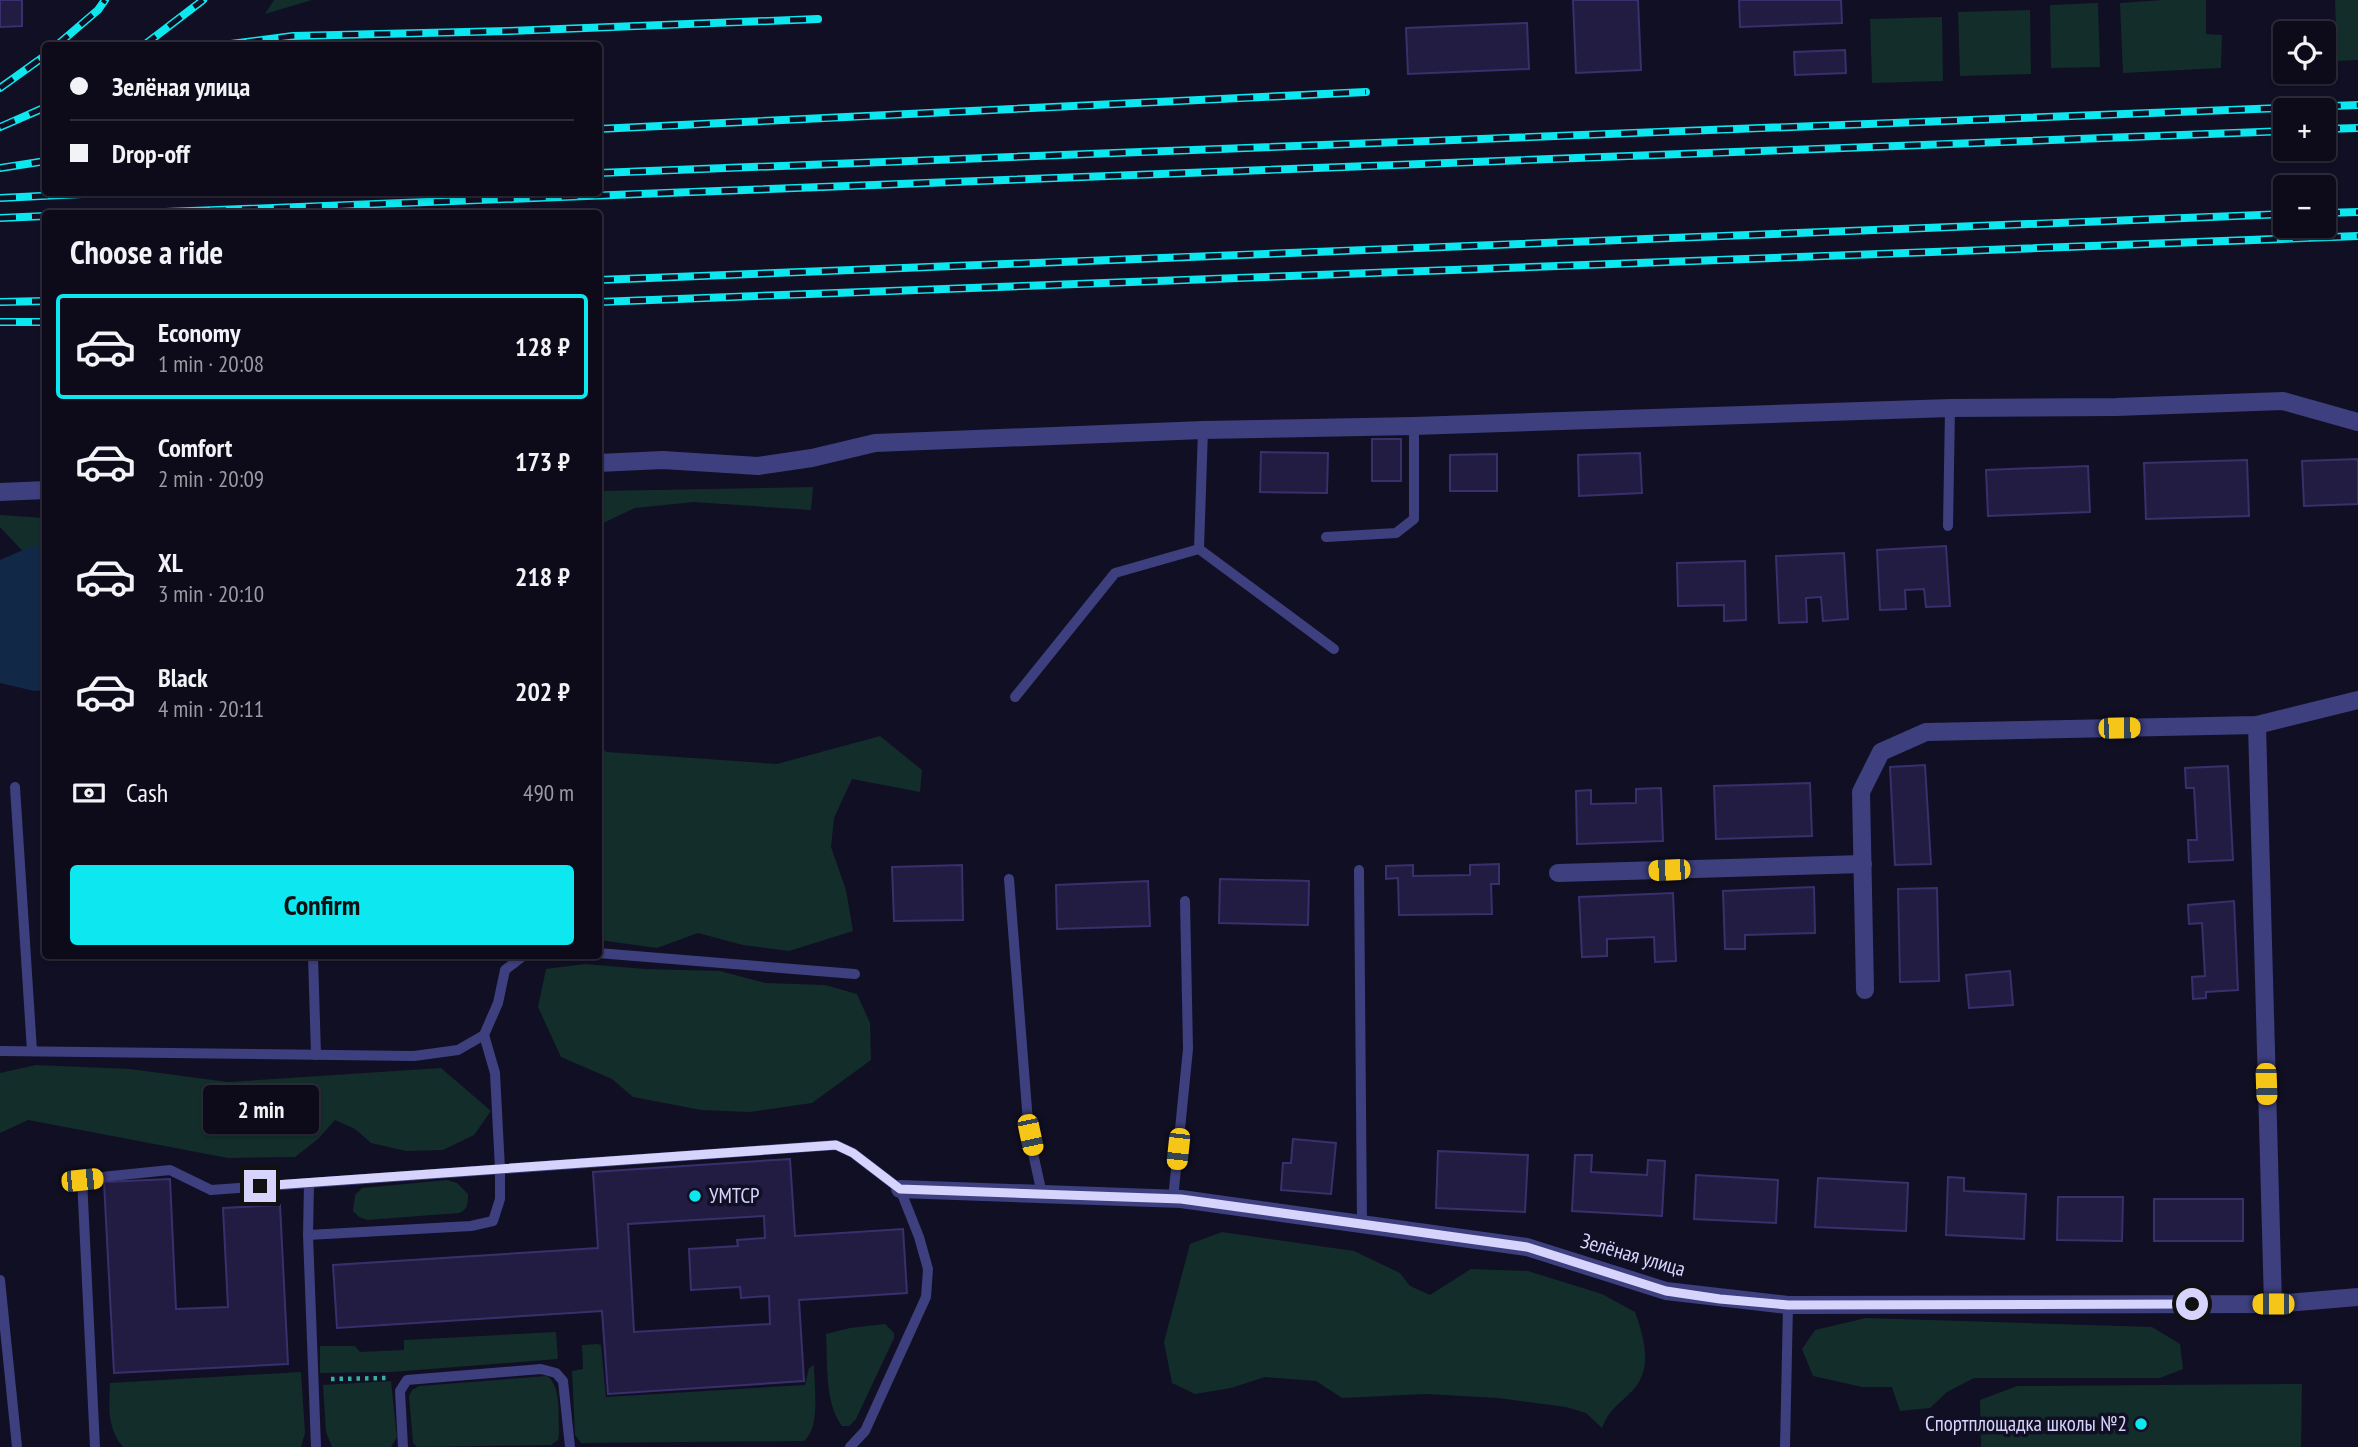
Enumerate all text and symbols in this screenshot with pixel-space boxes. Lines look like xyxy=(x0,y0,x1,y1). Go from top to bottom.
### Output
map controls xyxy=(2273,21,2336,238)
button: locate xyxy=(2273,21,2336,84)
text: Зелёная улица xyxy=(112,70,250,103)
button: + xyxy=(2273,98,2336,161)
text: Drop-off xyxy=(112,137,190,170)
button: − xyxy=(2273,175,2336,238)
text: Choose a ride xyxy=(70,231,223,273)
icon: car xyxy=(74,315,137,378)
text: Economy xyxy=(158,316,240,349)
text: 128 ₽ xyxy=(515,330,570,363)
text: 1 min · 20:08 xyxy=(158,349,264,378)
icon: car xyxy=(74,430,137,493)
text: Comfort xyxy=(158,431,232,464)
text: 173 ₽ xyxy=(515,445,570,478)
text: 2 min · 20:09 xyxy=(158,464,264,493)
icon: car xyxy=(74,545,137,608)
text: XL xyxy=(158,546,183,579)
text: 218 ₽ xyxy=(515,560,570,593)
text: 3 min · 20:10 xyxy=(158,579,264,608)
icon: car xyxy=(74,660,137,723)
text: Black xyxy=(158,661,208,694)
text: 202 ₽ xyxy=(515,675,570,708)
text: 4 min · 20:11 xyxy=(158,694,264,723)
car xyxy=(2098,717,2141,739)
icon: cash xyxy=(70,774,108,812)
text: Cash xyxy=(126,776,168,809)
text: 490 m xyxy=(523,778,574,807)
car xyxy=(1648,859,1691,881)
button: Confirm xyxy=(70,865,574,945)
car xyxy=(2255,1063,2278,1105)
callout: 2 min xyxy=(202,1084,318,1134)
text: 2 min xyxy=(238,1095,284,1124)
car xyxy=(1016,1112,1045,1158)
car xyxy=(1166,1127,1191,1171)
car xyxy=(61,1167,104,1193)
route end xyxy=(244,1170,276,1202)
place label: УМТСР xyxy=(709,1182,759,1209)
marker: УМТСР xyxy=(687,1188,703,1204)
street label: Зелёная улица xyxy=(1578,1227,1689,1282)
route start xyxy=(2176,1288,2208,1320)
car xyxy=(2253,1294,2295,1315)
place label: Спортплощадка школы №2 xyxy=(1925,1410,2127,1437)
marker: Спортплощадка школы №2 xyxy=(2133,1416,2149,1432)

